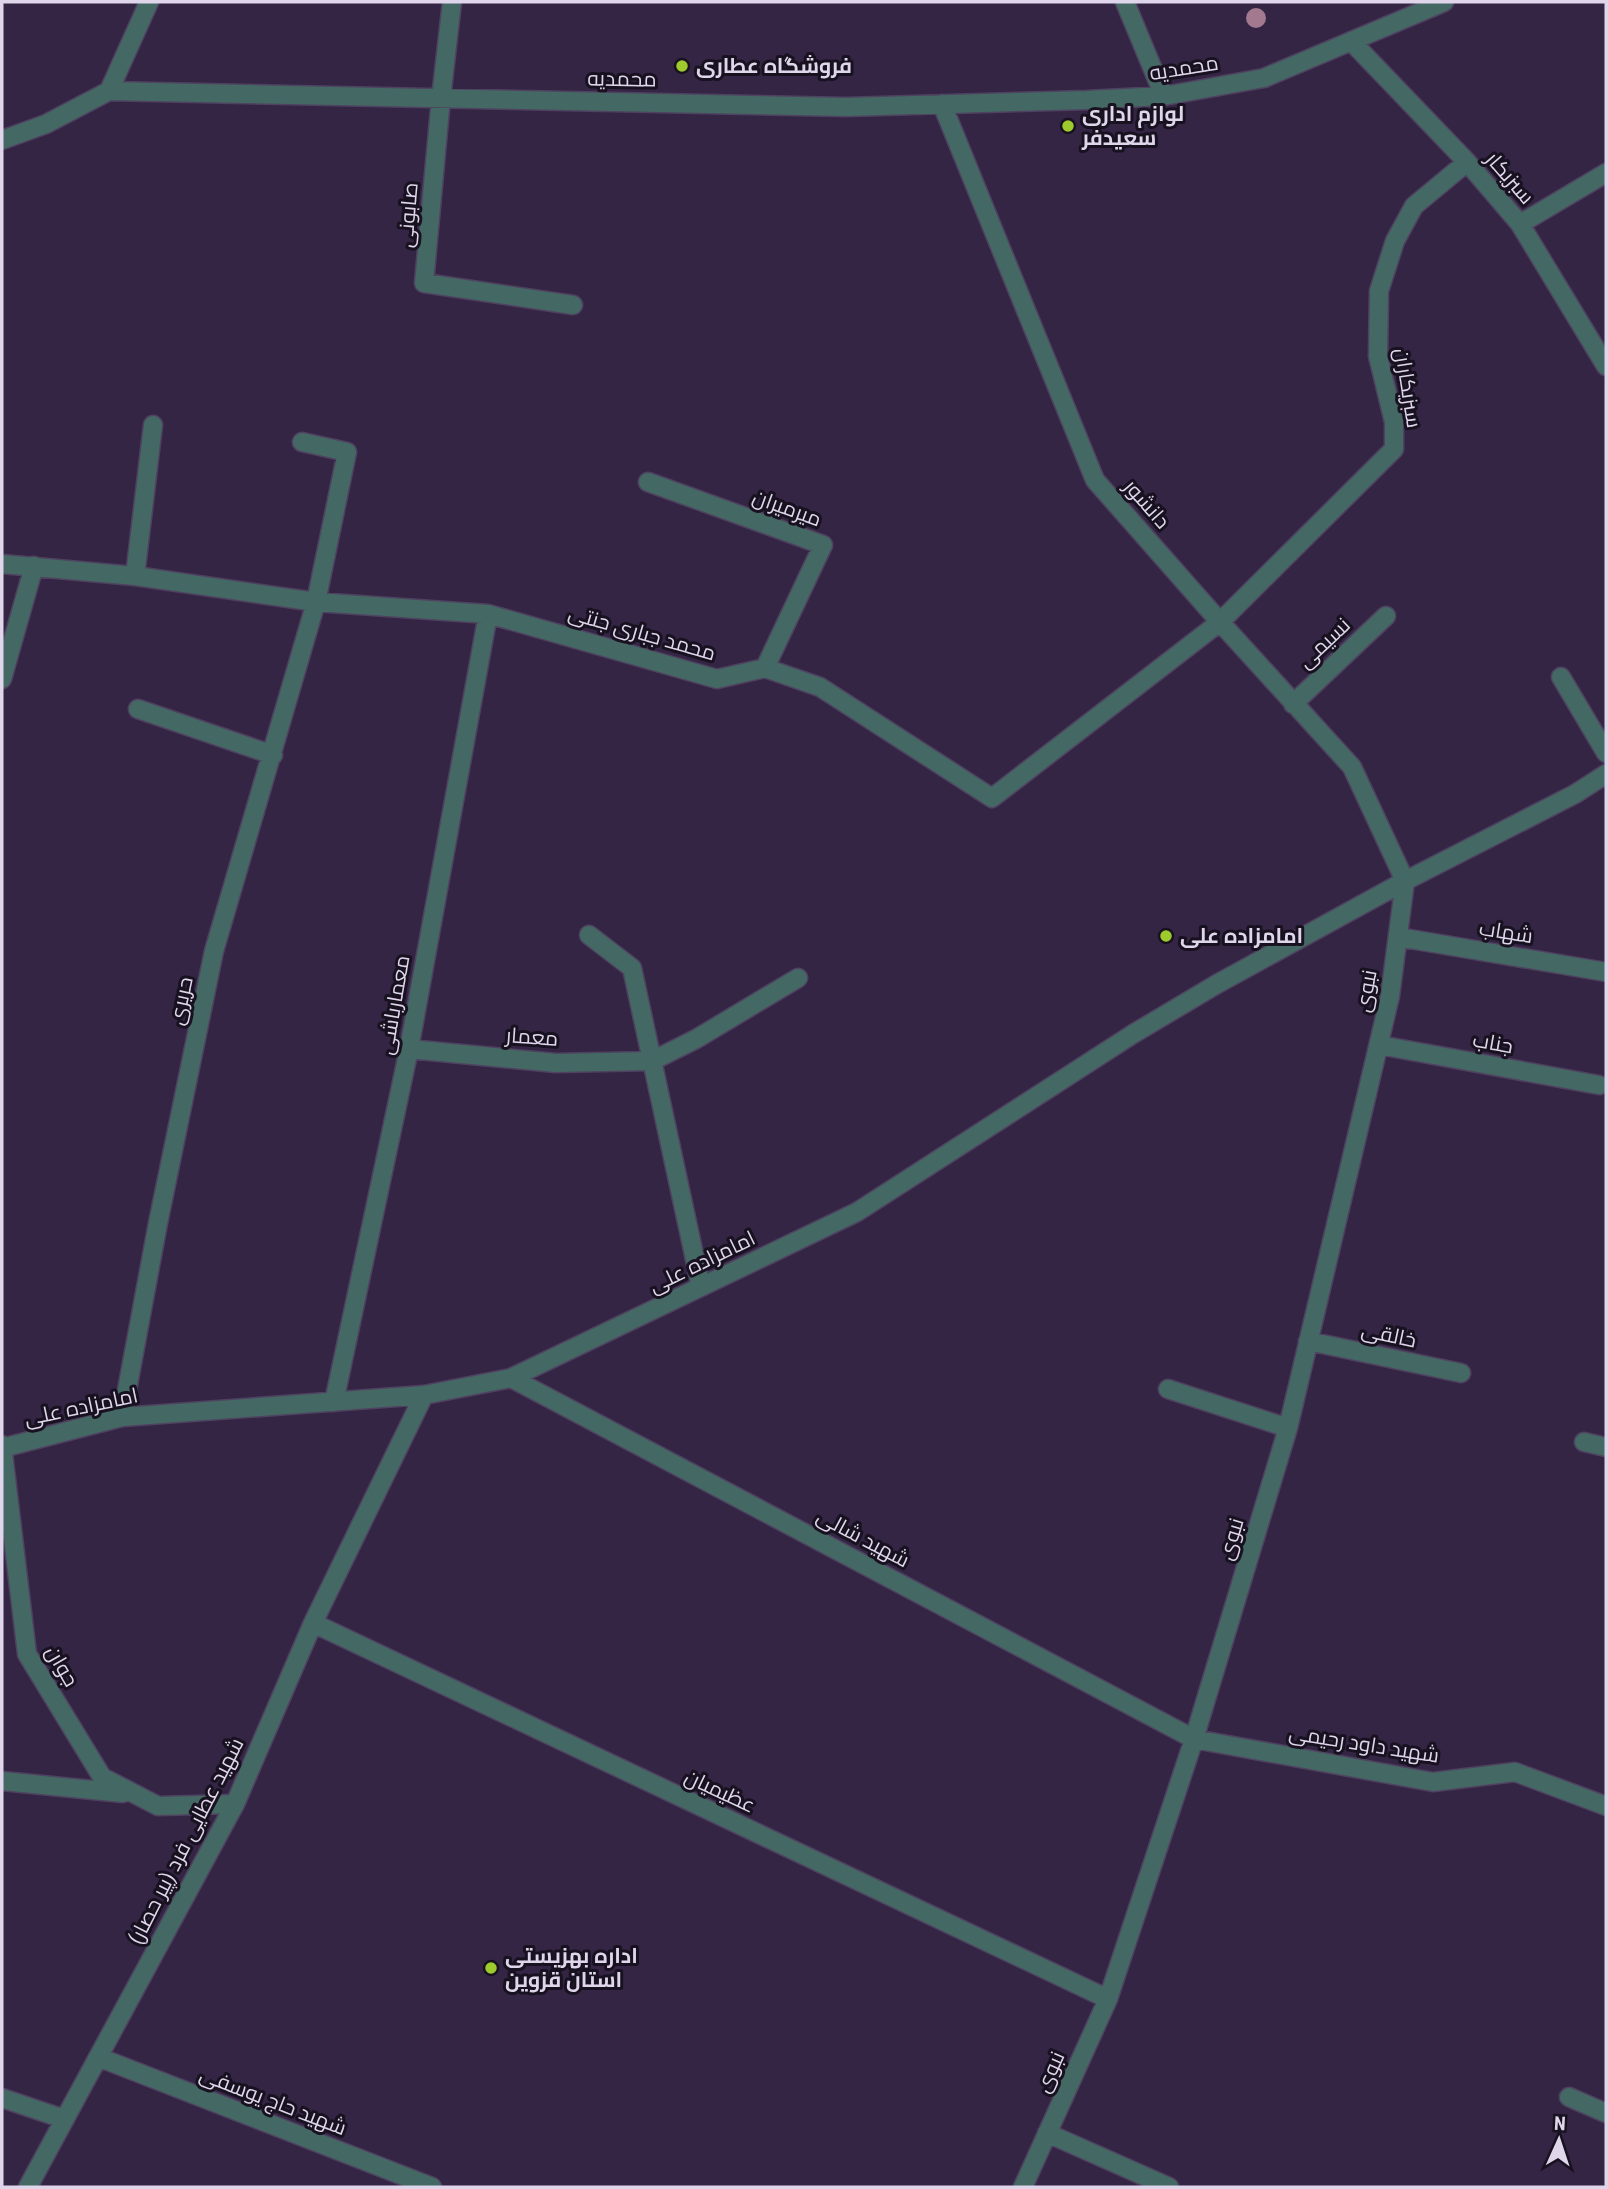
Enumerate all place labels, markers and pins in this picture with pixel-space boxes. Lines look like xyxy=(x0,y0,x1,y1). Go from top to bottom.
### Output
place label: فروشگاه عطاری xyxy=(696,54,852,79)
marker: فروشگاه عطاری xyxy=(674,58,690,74)
place label: لوازم ادارى سعيدفر xyxy=(1081,102,1184,150)
marker: لوازم ادارى سعيدفر xyxy=(1060,118,1076,134)
place label: امامزاده علی xyxy=(1180,924,1303,948)
marker: امامزاده علی xyxy=(1158,928,1174,944)
place label: اداره بهزیستی استان قزوین xyxy=(505,1944,638,1993)
marker: اداره بهزیستی استان قزوین xyxy=(483,1960,499,1976)

